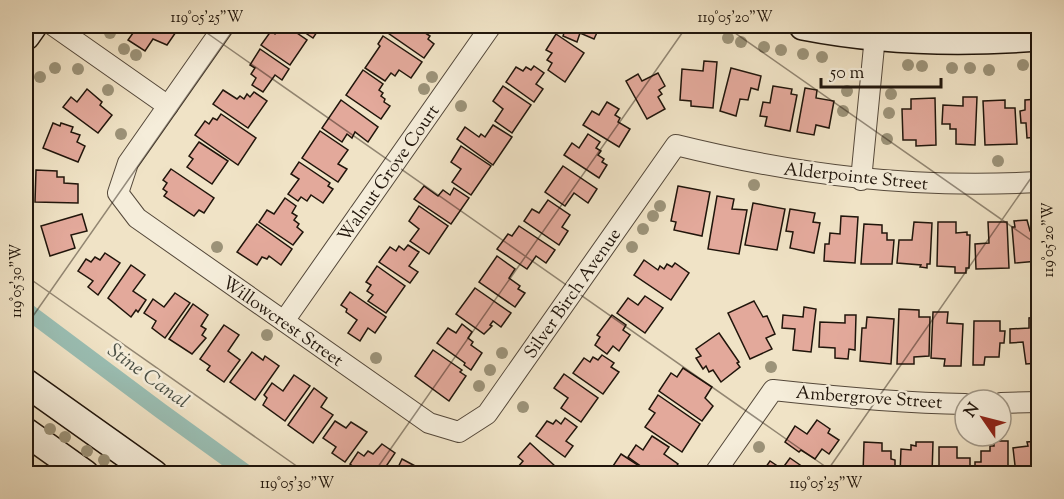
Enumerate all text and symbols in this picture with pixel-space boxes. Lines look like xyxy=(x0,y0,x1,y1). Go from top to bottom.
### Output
text: 119°05'25"W xyxy=(171,8,244,29)
text: 119°05'20"W xyxy=(697,8,773,29)
scale bar xyxy=(821,51,941,89)
text: 50 m xyxy=(829,61,865,87)
street label: Walnut Grove Court xyxy=(332,100,447,248)
street label: Alderpointe Street xyxy=(782,157,929,198)
text: 119°05'20"W xyxy=(1039,202,1060,278)
street label: Silver Birch Avenue xyxy=(519,224,629,365)
text: 119°05'30"W xyxy=(7,244,28,318)
street label: Willowcrest Street xyxy=(216,271,348,374)
water label: Stine Canal xyxy=(101,337,194,417)
street label: Ambergrove Street xyxy=(795,381,943,417)
north arrow xyxy=(953,388,1013,448)
text: N xyxy=(960,399,986,423)
text: 119°05'30"W xyxy=(260,474,334,495)
text: 119°05'25"W xyxy=(790,474,863,495)

